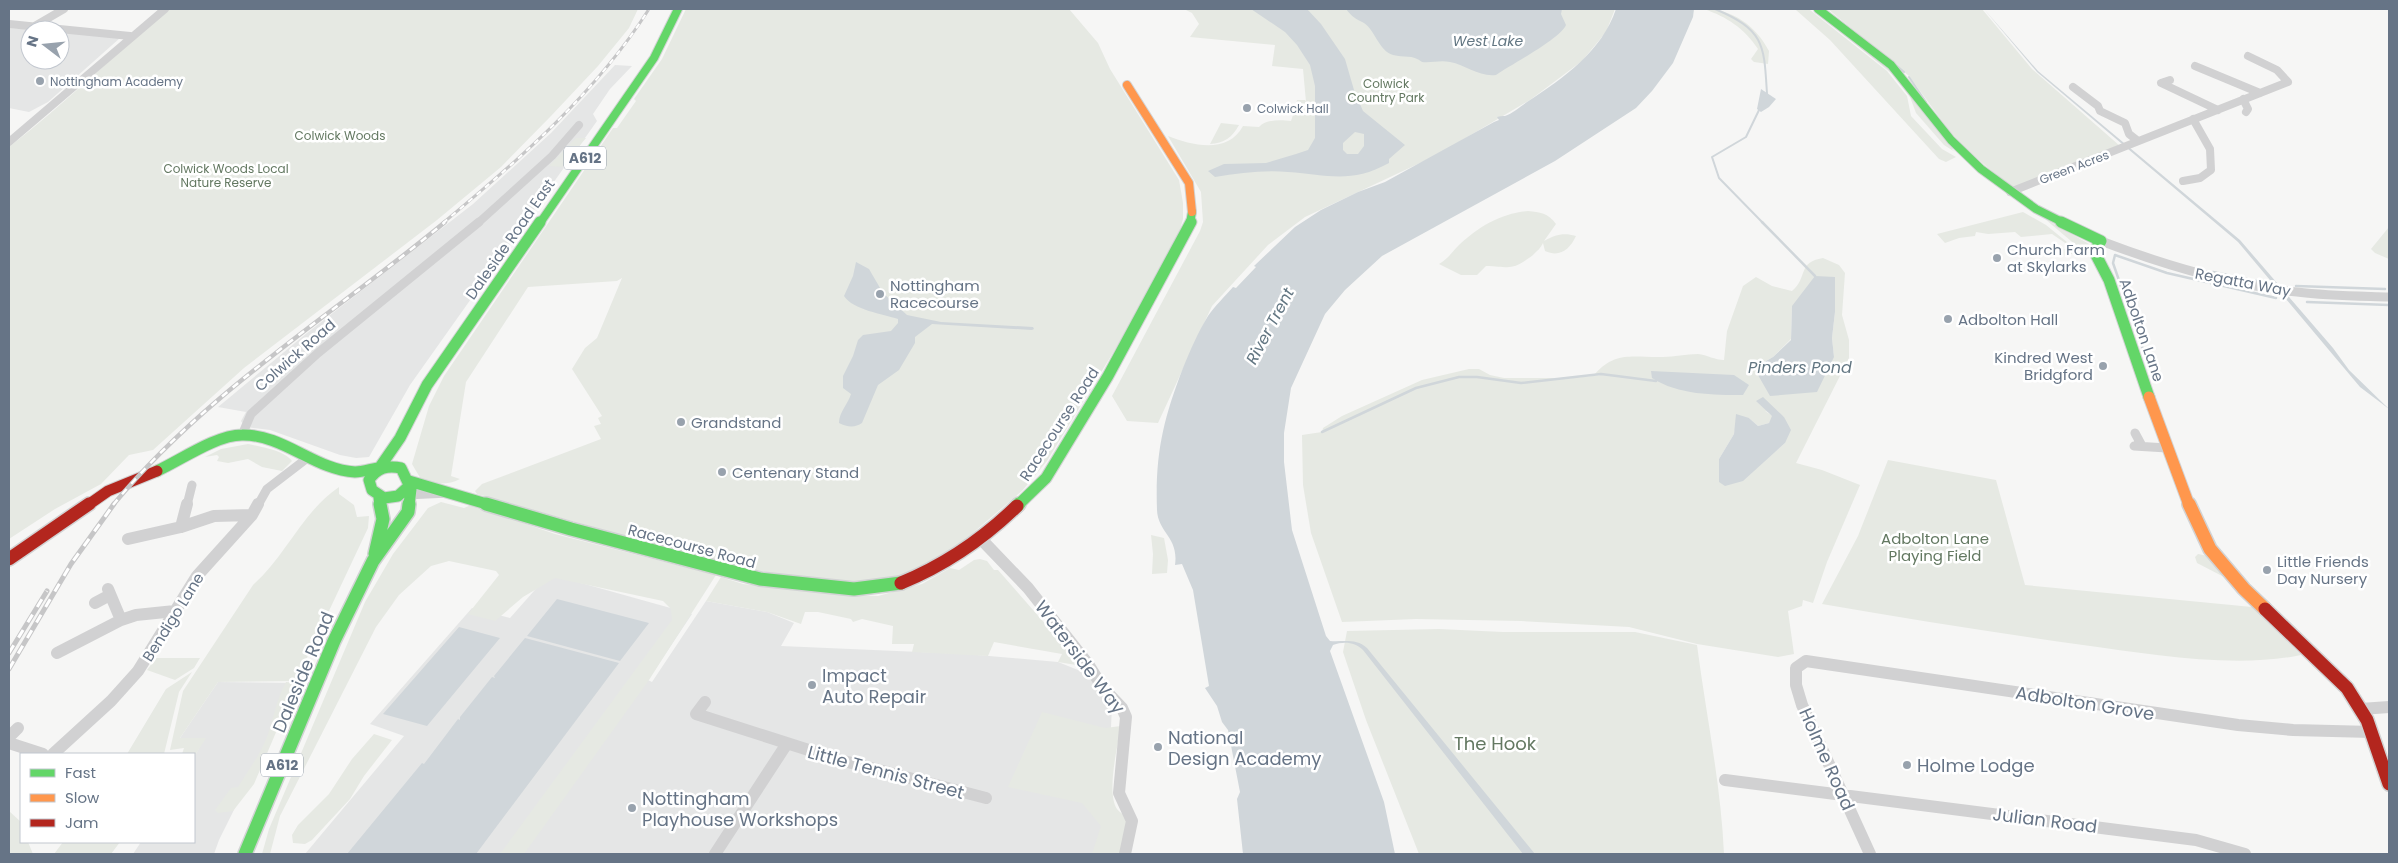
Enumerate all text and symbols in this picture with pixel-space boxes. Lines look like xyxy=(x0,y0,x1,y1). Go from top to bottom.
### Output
north arrow xyxy=(20,20,70,70)
water label: West Lake xyxy=(1453,31,1523,51)
text: N xyxy=(21,34,44,49)
place label: Nottingham Academy xyxy=(50,73,183,90)
marker: Nottingham Academy xyxy=(34,75,46,87)
park label: Colwick Country Park xyxy=(1348,75,1425,106)
place label: Colwick Hall xyxy=(1257,100,1329,117)
marker: Colwick Hall xyxy=(1241,102,1253,114)
park label: Colwick Woods xyxy=(295,127,385,144)
road number: A612 xyxy=(564,146,606,170)
street label: Green Acres xyxy=(2037,146,2111,188)
park label: Colwick Woods Local Nature Reserve xyxy=(163,160,289,191)
street label: Daleside Road East xyxy=(460,174,560,304)
place label: Church Farm at Skylarks xyxy=(2007,239,2105,277)
marker: Church Farm at Skylarks xyxy=(1991,252,2003,264)
street label: Regatta Way xyxy=(2193,262,2293,302)
place label: Nottingham Racecourse xyxy=(890,275,980,313)
street label: Adbolton Lane xyxy=(2115,276,2169,384)
water label: River Trent xyxy=(1240,283,1300,368)
marker: Nottingham Racecourse xyxy=(874,288,886,300)
place label: Adbolton Hall xyxy=(1958,309,2058,330)
marker: Adbolton Hall xyxy=(1942,313,1954,325)
street label: Colwick Road xyxy=(250,314,340,396)
place label: Kindred West Bridgford xyxy=(1994,347,2093,385)
water label: Pinders Pond xyxy=(1748,356,1852,379)
marker: Kindred West Bridgford xyxy=(2097,360,2109,372)
street label: Racecourse Road xyxy=(1014,363,1104,485)
place label: Grandstand xyxy=(691,412,781,433)
marker: Grandstand xyxy=(675,416,687,428)
place label: Centenary Stand xyxy=(732,462,859,483)
marker: Centenary Stand xyxy=(716,466,728,478)
street label: Racecourse Road xyxy=(626,519,758,573)
park label: Adbolton Lane Playing Field xyxy=(1881,528,1989,566)
place label: Little Friends Day Nursery xyxy=(2277,551,2369,589)
marker: Little Friends Day Nursery xyxy=(2261,564,2273,576)
street label: Bendigo Lane xyxy=(137,569,209,665)
street label: Waterside Way xyxy=(1029,595,1131,719)
street label: Daleside Road xyxy=(266,608,340,736)
place label: Impact Auto Repair xyxy=(822,663,926,709)
marker: Impact Auto Repair xyxy=(806,679,818,691)
street label: Adbolton Grove xyxy=(2014,680,2156,726)
street label: Holme Road xyxy=(1793,704,1861,814)
place label: National Design Academy xyxy=(1168,725,1321,771)
park label: The Hook xyxy=(1454,731,1537,756)
street label: Little Tennis Street xyxy=(805,739,967,805)
marker: National Design Academy xyxy=(1152,741,1164,753)
legend xyxy=(20,753,195,843)
place label: Holme Lodge xyxy=(1917,753,2035,778)
road number: A612 xyxy=(261,754,303,776)
marker: Holme Lodge xyxy=(1901,759,1913,771)
text: Fast xyxy=(65,762,96,783)
place label: Nottingham Playhouse Workshops xyxy=(642,786,838,832)
text: Slow xyxy=(65,787,100,808)
street label: Julian Road xyxy=(1991,801,2099,839)
marker: Nottingham Playhouse Workshops xyxy=(626,802,638,814)
text: Jam xyxy=(65,812,99,833)

